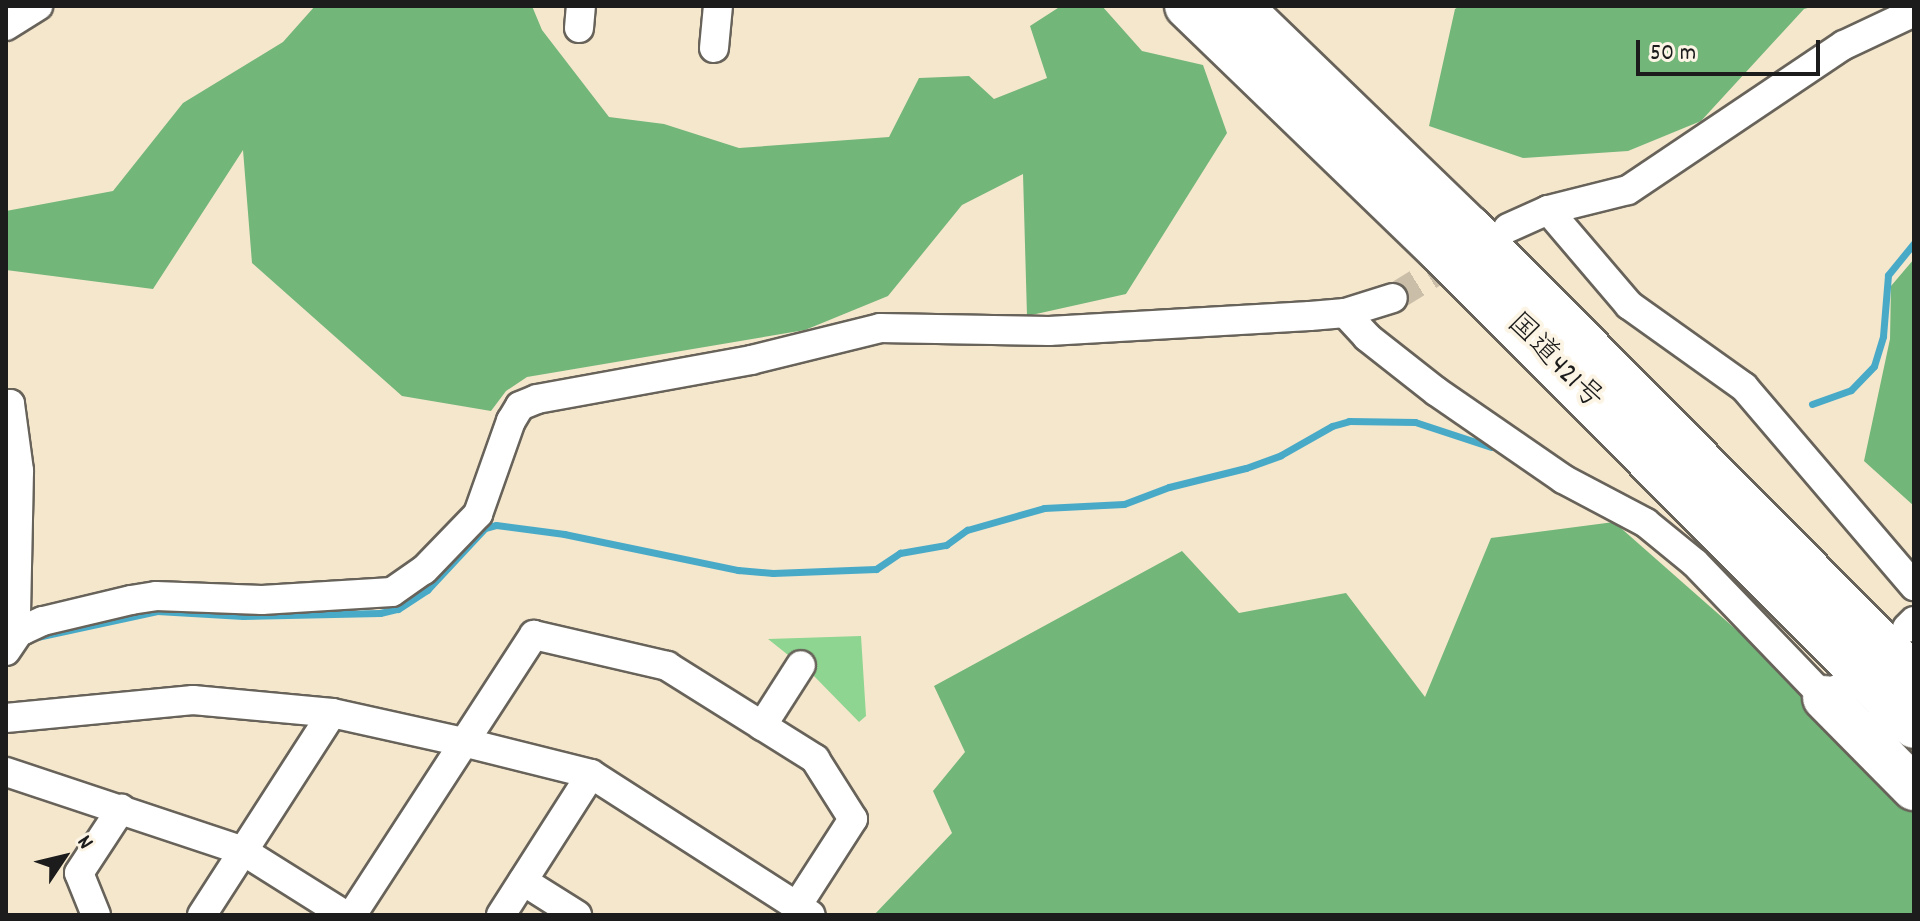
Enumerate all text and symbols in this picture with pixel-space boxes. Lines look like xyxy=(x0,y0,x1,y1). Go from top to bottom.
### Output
scale bar xyxy=(1640,24,1824,74)
text: 50 m xyxy=(1650,37,1696,71)
street label: 国道421号 xyxy=(1497,307,1609,419)
north arrow xyxy=(24,817,104,897)
text: N xyxy=(68,830,100,856)

